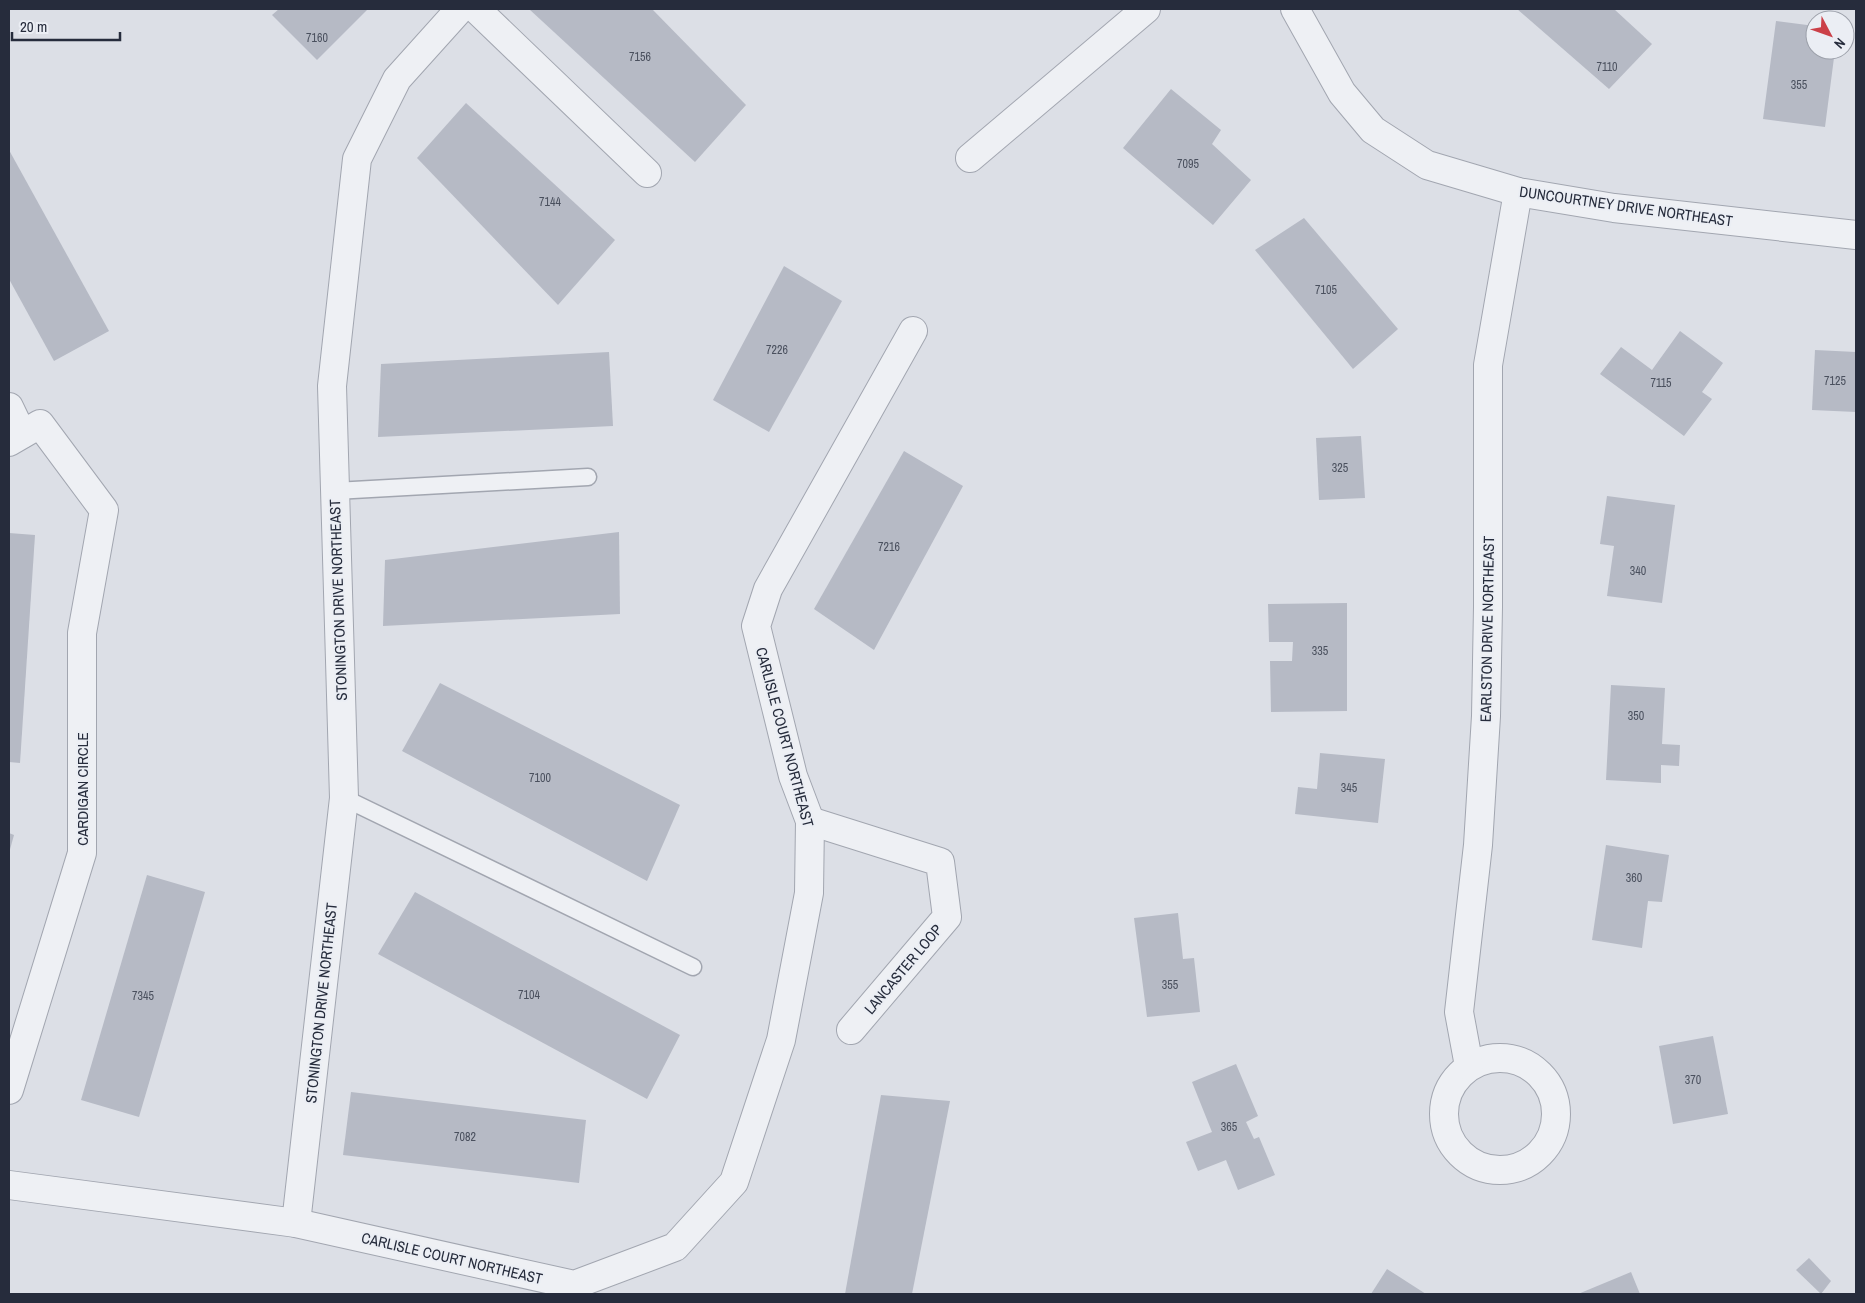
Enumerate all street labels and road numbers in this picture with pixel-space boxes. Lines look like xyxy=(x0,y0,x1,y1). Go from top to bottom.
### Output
street label: DUNCOURTNEY DRIVE NORTHEAST xyxy=(1518,181,1735,231)
street label: STONINGTON DRIVE NORTHEAST xyxy=(324,498,352,701)
street label: EARLSTON DRIVE NORTHEAST xyxy=(1475,535,1499,722)
street label: CARLISLE COURT NORTHEAST xyxy=(751,645,819,830)
street label: CARDIGAN CIRCLE xyxy=(72,732,93,846)
street label: STONINGTON DRIVE NORTHEAST xyxy=(300,901,342,1104)
street label: LANCASTER LOOP xyxy=(859,920,947,1018)
street label: CARLISLE COURT NORTHEAST xyxy=(359,1227,545,1289)

